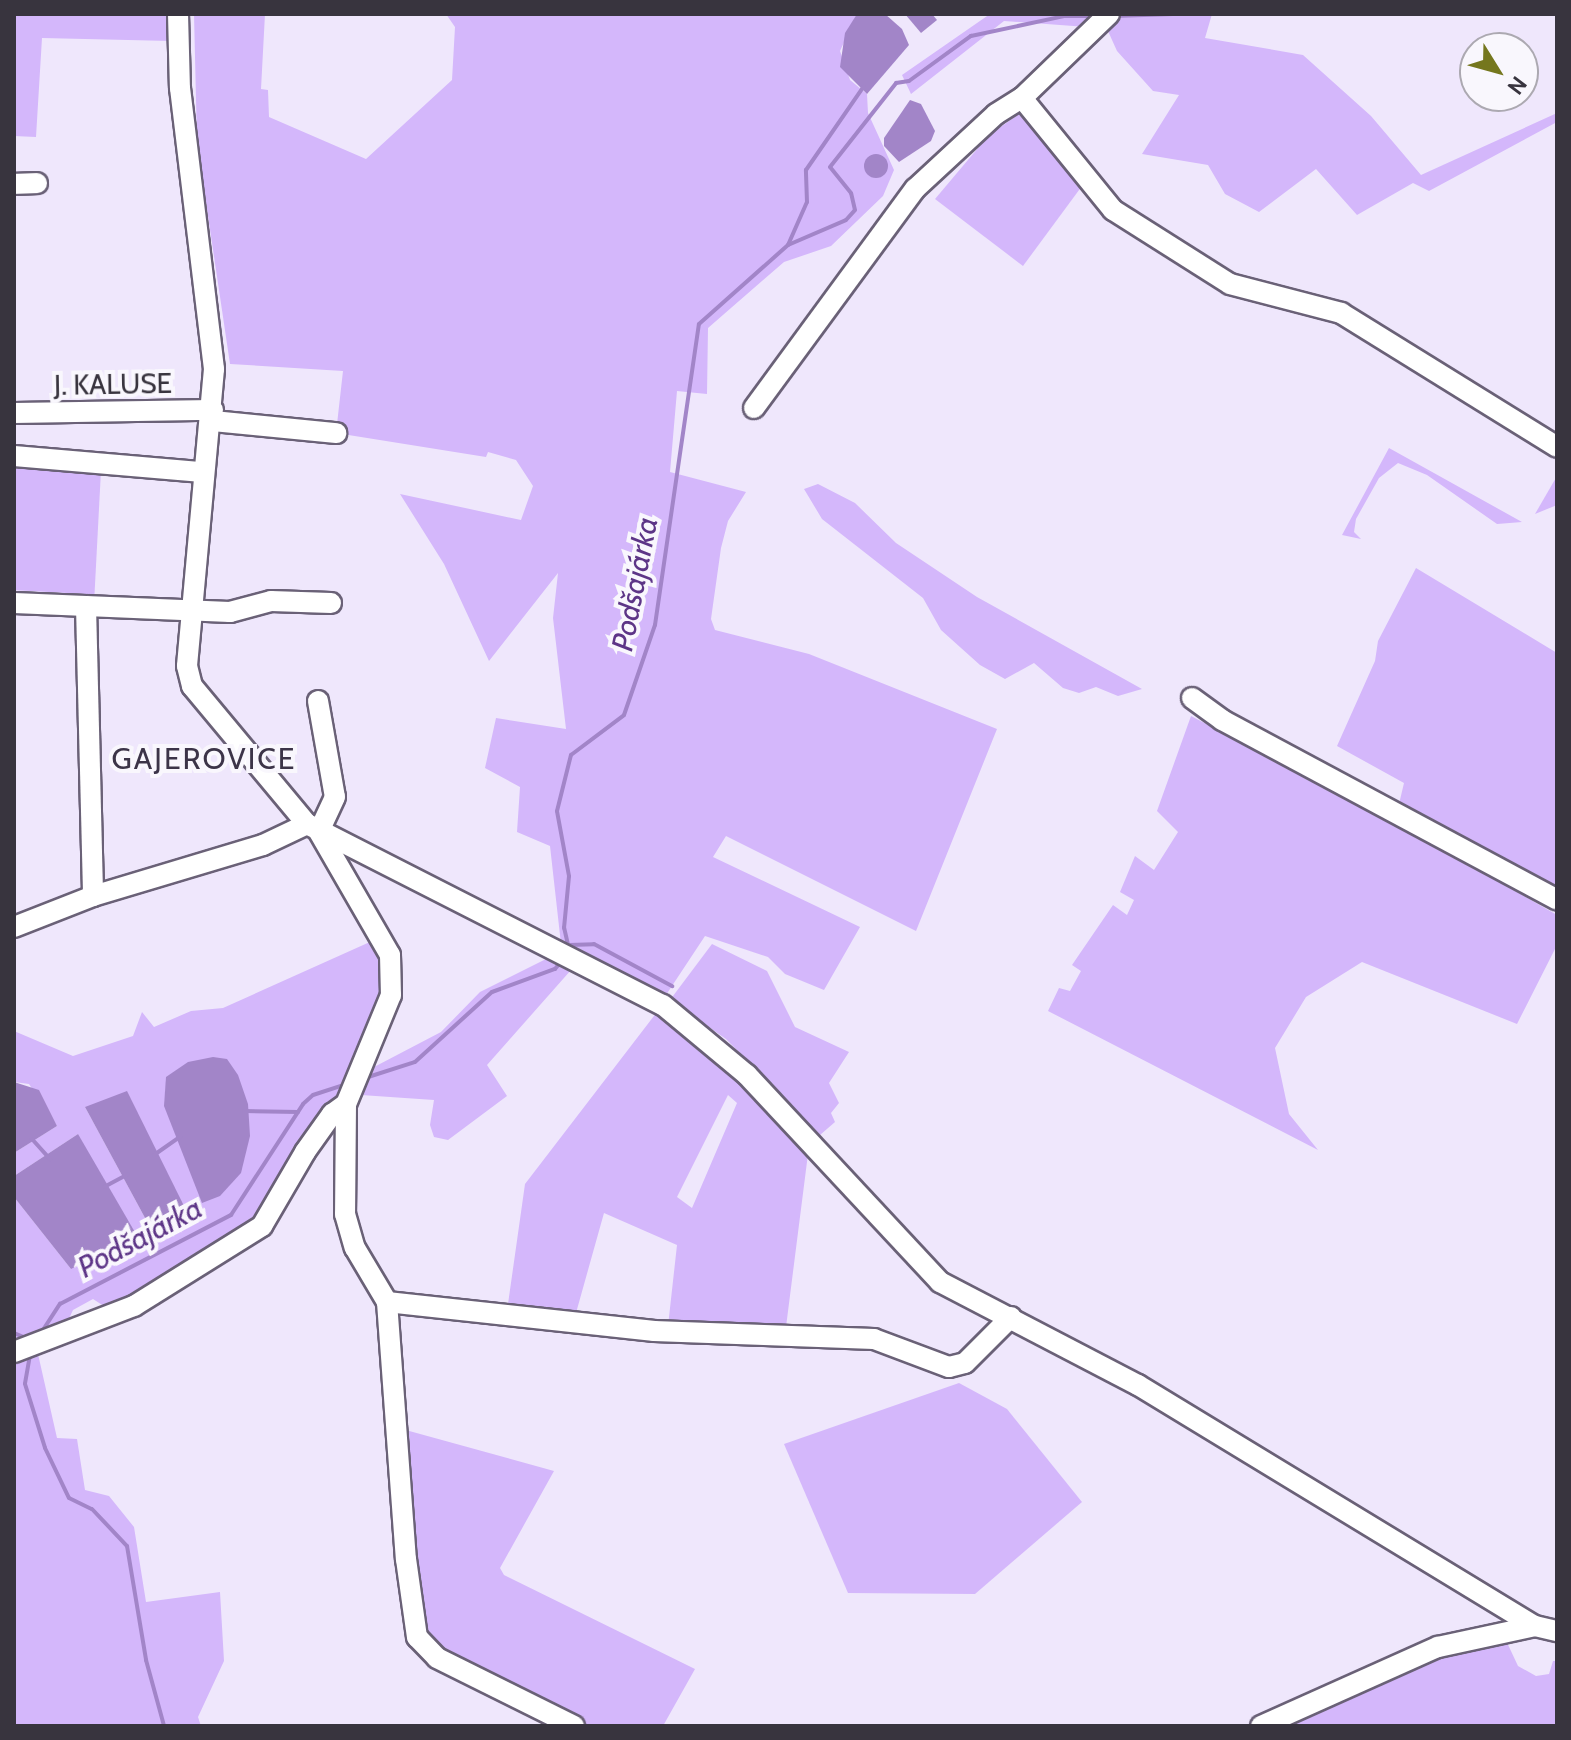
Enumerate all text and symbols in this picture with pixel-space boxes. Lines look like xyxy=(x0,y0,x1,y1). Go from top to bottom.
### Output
north arrow xyxy=(1459,32,1539,112)
text: N xyxy=(1502,71,1532,100)
street label: J. KALUSE xyxy=(54,366,172,402)
water label: Podšajárka xyxy=(604,514,666,654)
district label: GAJEROVICE xyxy=(112,741,296,777)
water label: Podšajárka xyxy=(72,1190,208,1286)

